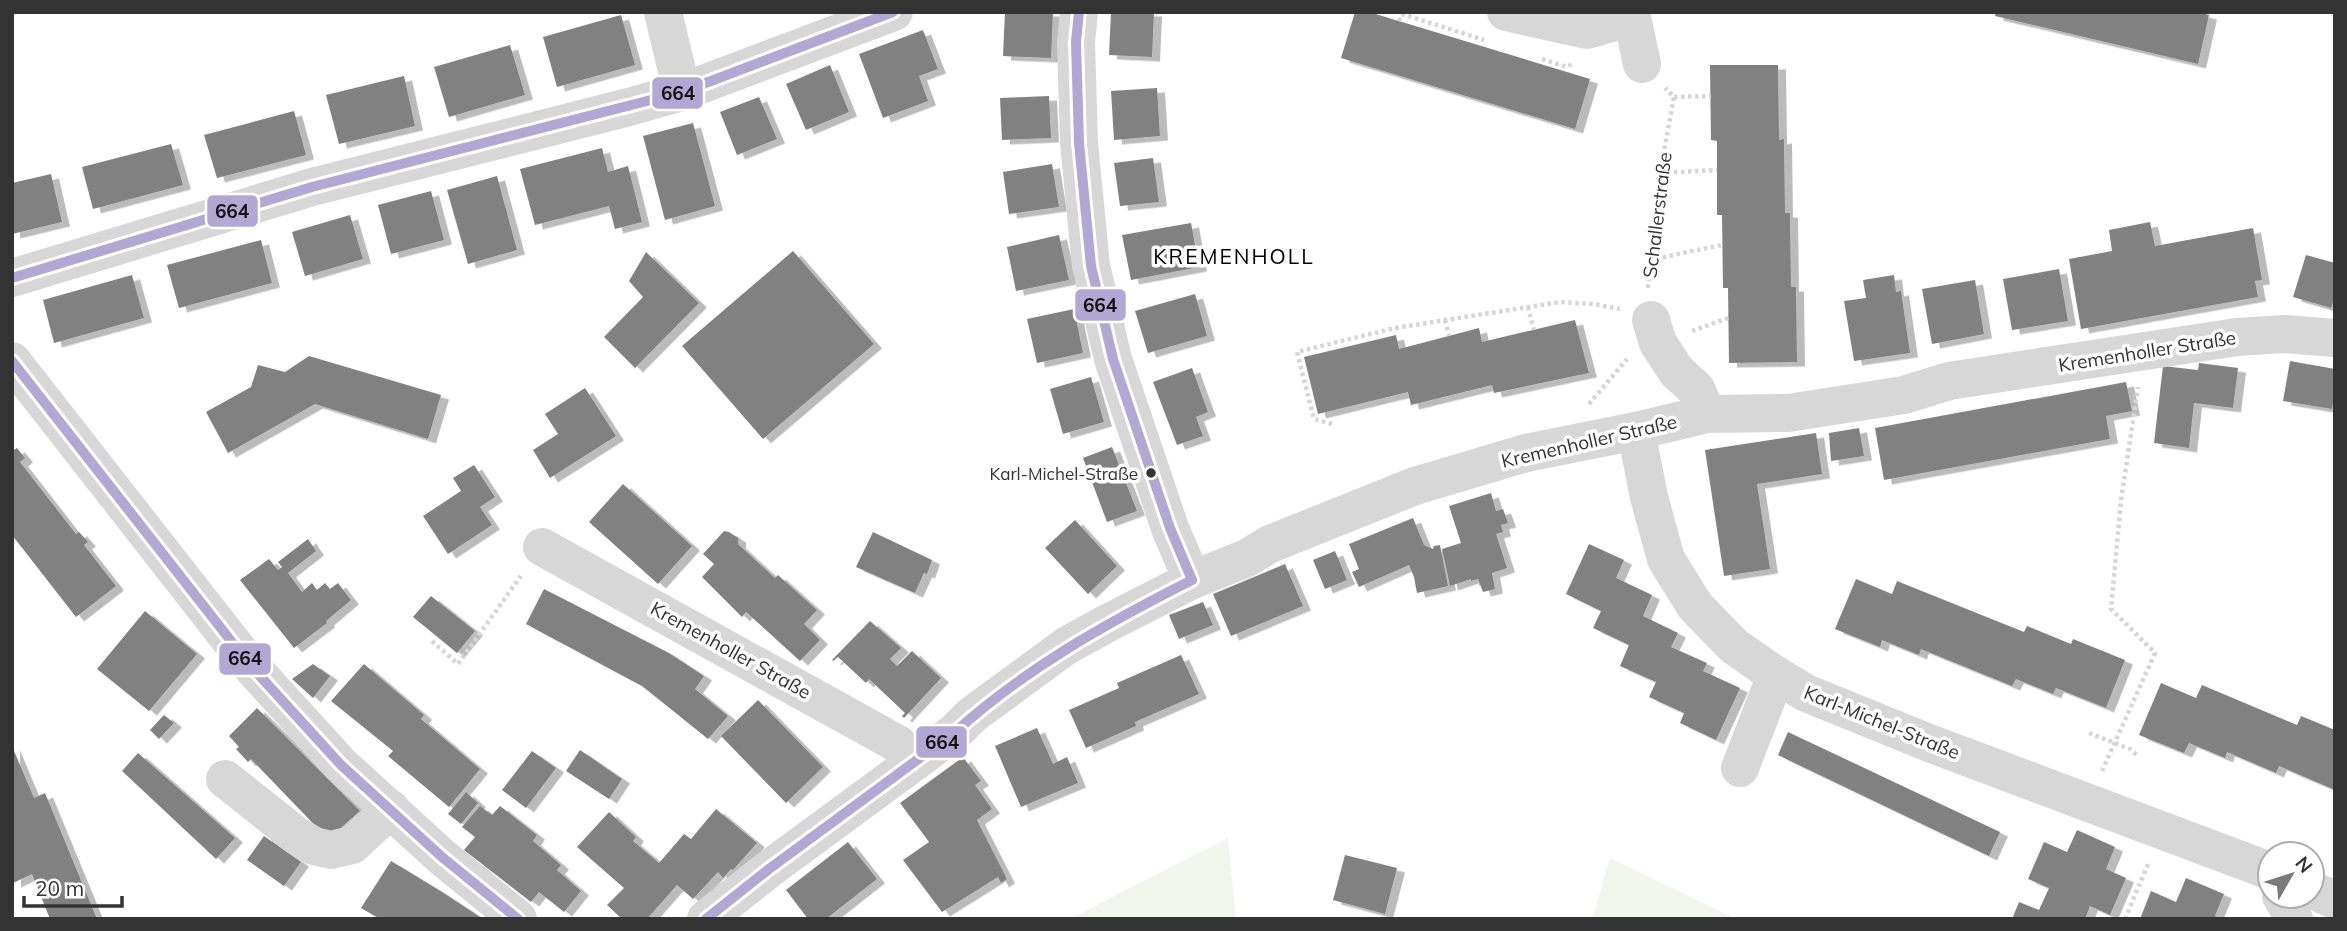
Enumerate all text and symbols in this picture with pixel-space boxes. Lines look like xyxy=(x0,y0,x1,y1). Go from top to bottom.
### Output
line badge: 664 xyxy=(651,76,704,110)
text: 664 xyxy=(661,81,696,105)
street label: Schallerstraße xyxy=(1637,151,1677,279)
line badge: 664 xyxy=(206,194,259,228)
text: 664 xyxy=(215,199,250,223)
district label: KREMENHOLL xyxy=(1153,243,1315,269)
line badge: 664 xyxy=(1074,288,1127,322)
text: 664 xyxy=(1083,293,1118,317)
street label: Kremenholler Straße xyxy=(2056,325,2238,377)
street label: Kremenholler Straße xyxy=(1499,409,1679,473)
place label: Karl-Michel-Straße xyxy=(989,463,1138,484)
marker: Karl-Michel-Straße xyxy=(1144,466,1158,480)
street label: Kremenholler Straße xyxy=(647,596,815,704)
line badge: 664 xyxy=(218,642,272,676)
text: 664 xyxy=(228,646,263,670)
street label: Karl-Michel-Straße xyxy=(1801,680,1963,764)
line badge: 664 xyxy=(915,725,968,759)
text: 664 xyxy=(925,730,960,754)
north arrow xyxy=(2256,840,2326,910)
text: N xyxy=(2290,851,2318,877)
scale bar xyxy=(24,864,122,908)
text: 20 m xyxy=(35,875,84,901)

